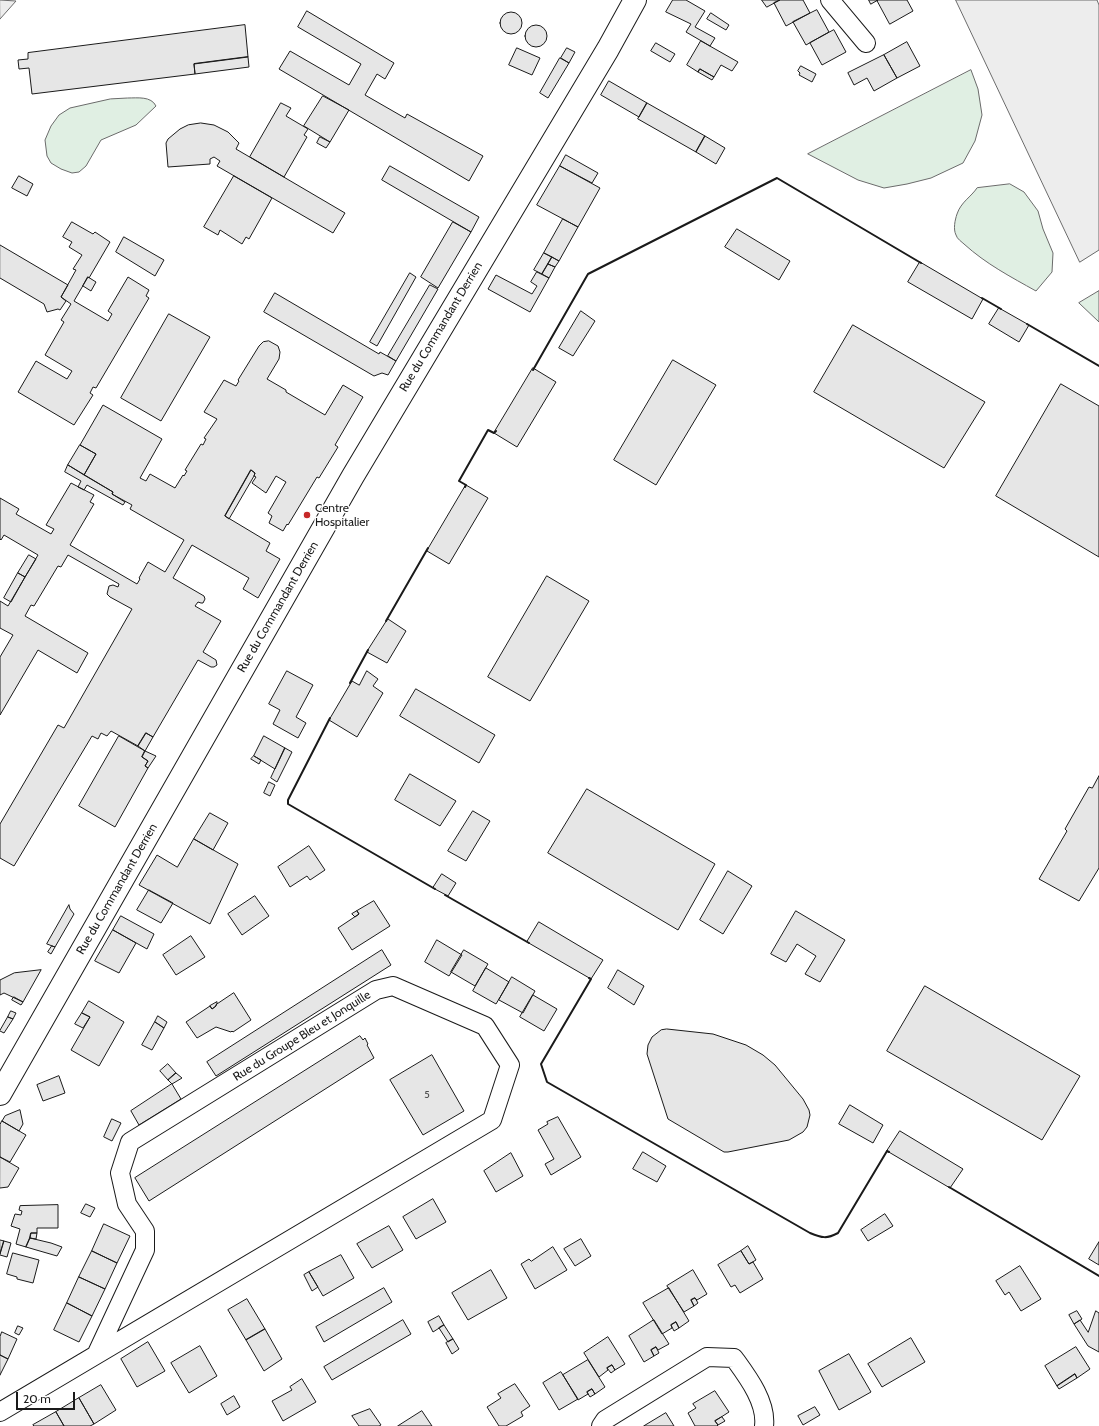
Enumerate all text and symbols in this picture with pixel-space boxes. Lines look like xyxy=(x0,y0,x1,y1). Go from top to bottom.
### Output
street label: Rue du Commandant Derrien xyxy=(397,260,485,394)
place label: Centre Hospitalier xyxy=(315,501,369,529)
marker: Centre Hospitalier xyxy=(302,510,312,520)
street label: Rue du Commandant Derrien xyxy=(235,539,321,675)
street label: Rue du Commandant Derrien xyxy=(74,821,160,957)
street label: Rue du Groupe Bleu et Jonquille xyxy=(231,988,373,1084)
house number: 5 xyxy=(424,1089,430,1101)
scale bar xyxy=(18,1384,77,1410)
text: 20 m xyxy=(23,1391,51,1406)

